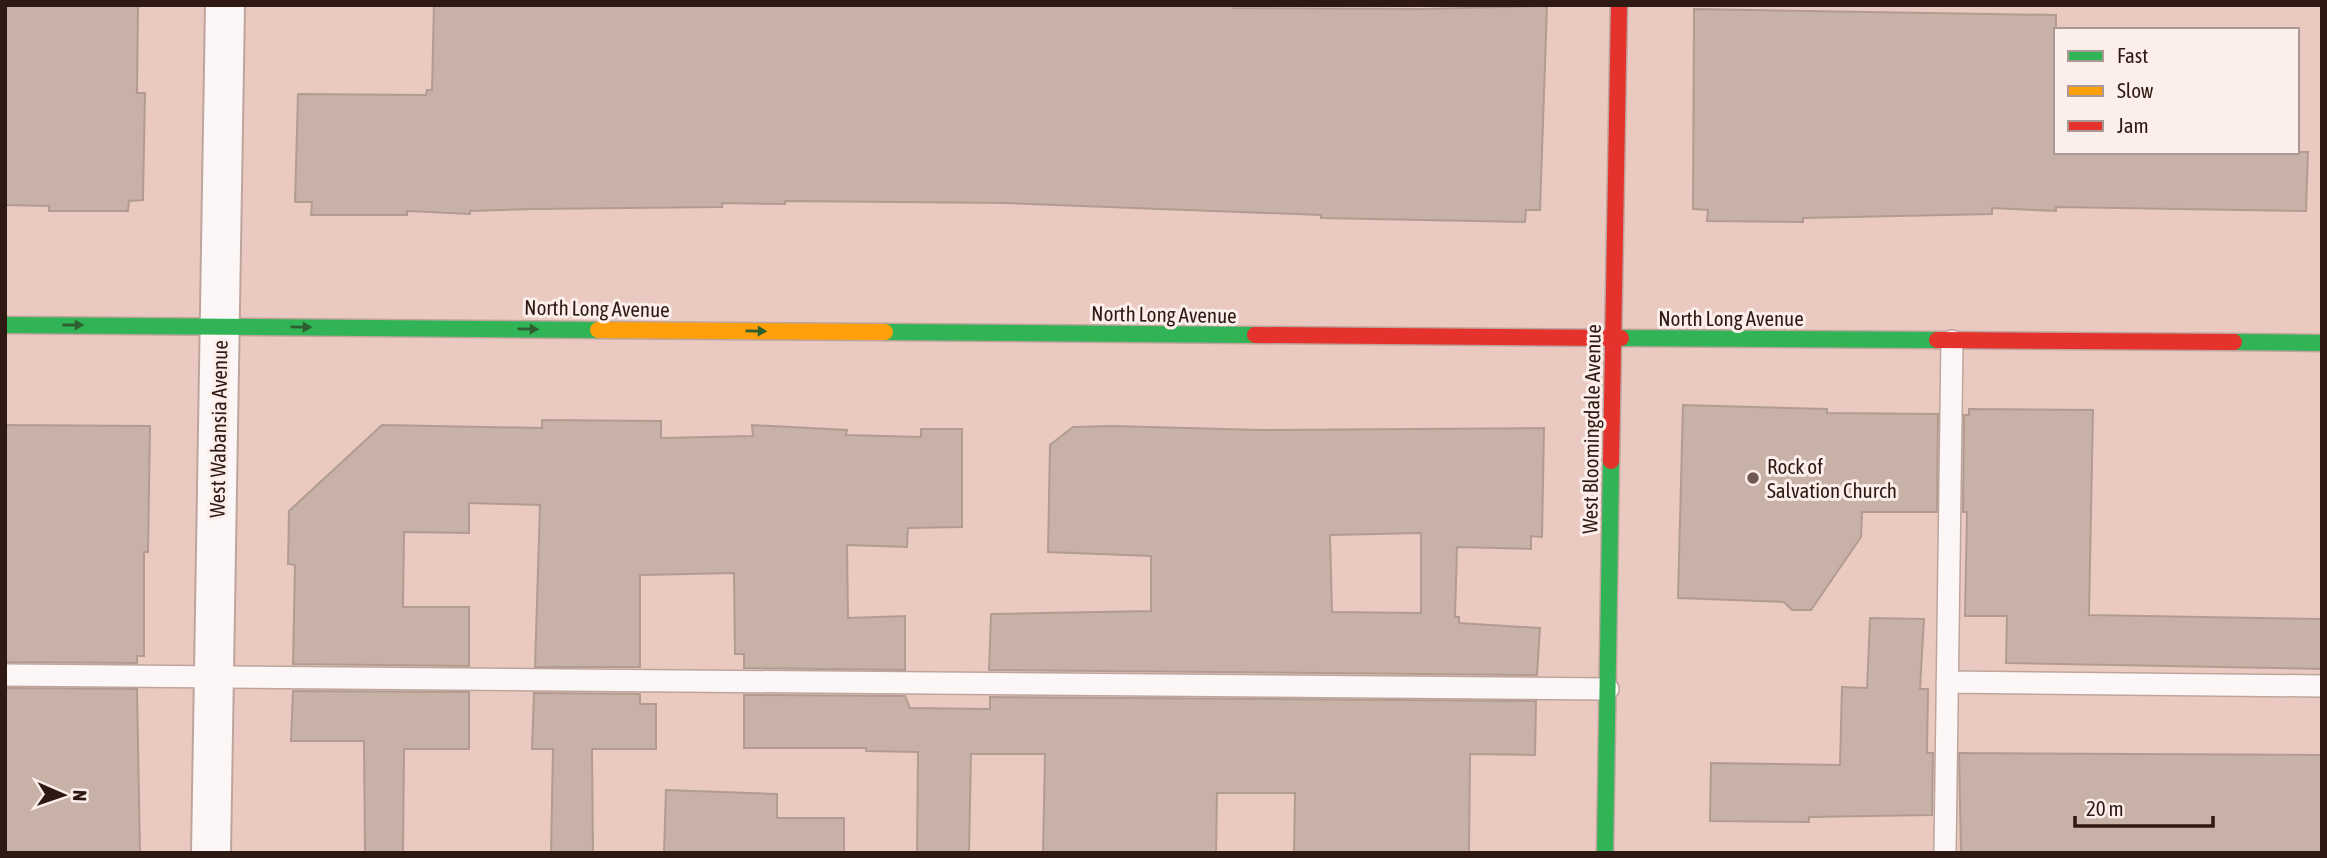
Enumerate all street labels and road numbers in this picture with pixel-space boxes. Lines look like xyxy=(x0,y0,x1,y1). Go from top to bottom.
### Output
street label: North Long Avenue xyxy=(524,295,670,321)
street label: North Long Avenue xyxy=(1091,301,1237,327)
street label: North Long Avenue xyxy=(1658,306,1804,330)
street label: West Bloomingdale Avenue xyxy=(1577,324,1605,534)
street label: West Wabansia Avenue xyxy=(204,340,232,518)

